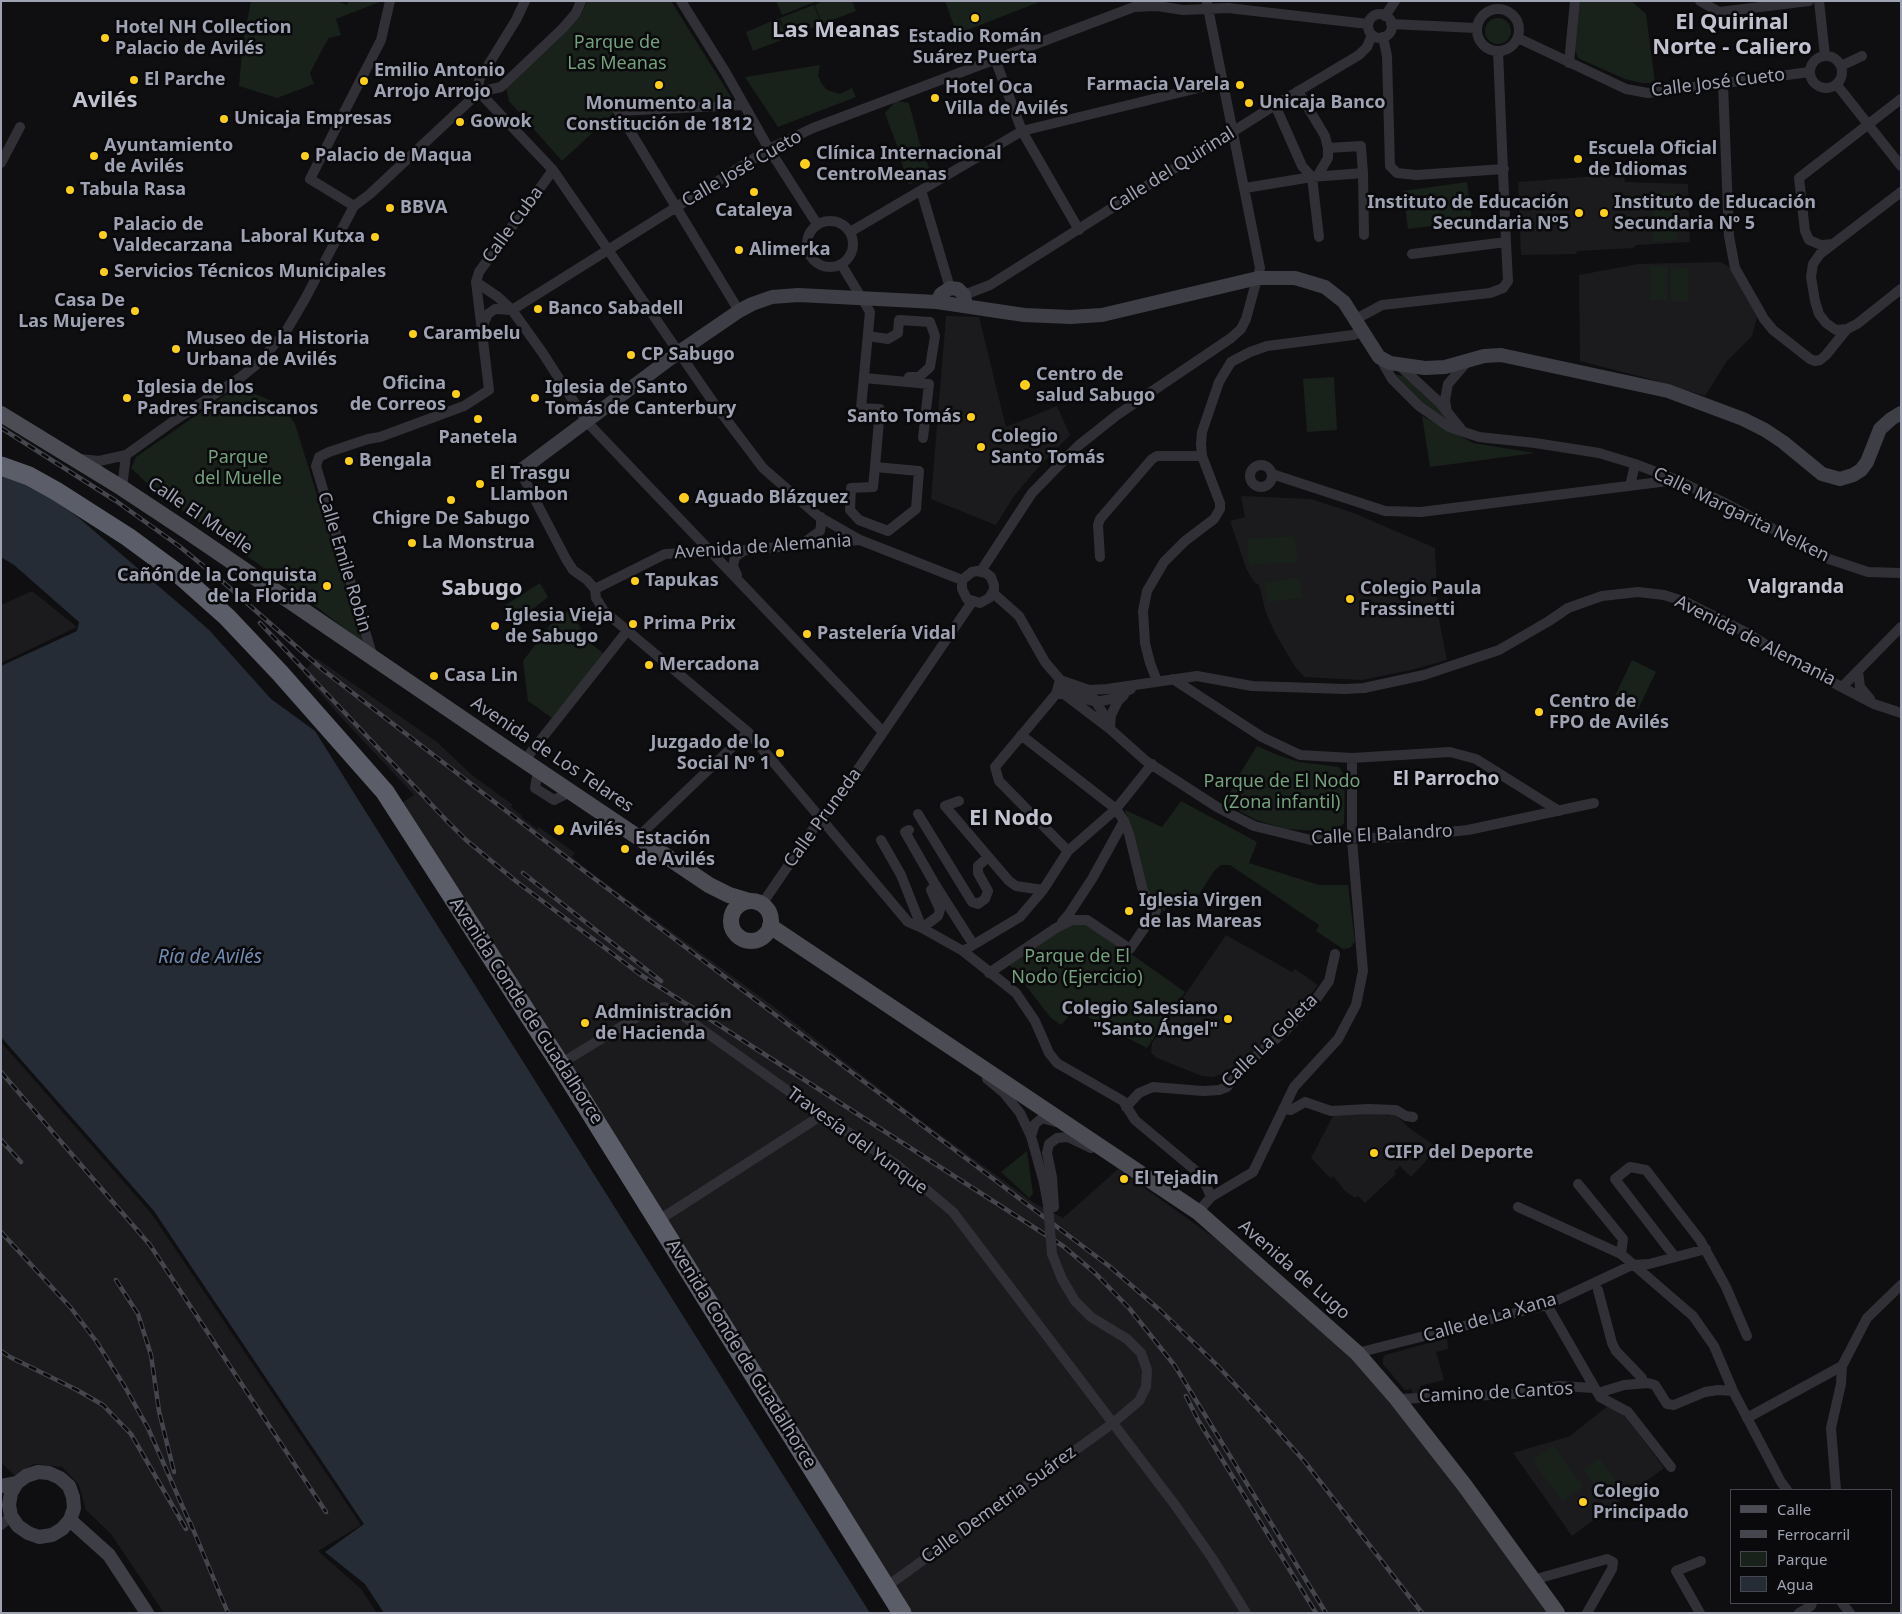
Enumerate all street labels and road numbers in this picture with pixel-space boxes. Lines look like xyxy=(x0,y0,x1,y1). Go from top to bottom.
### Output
street label: Calle José Cueto xyxy=(1650,64,1786,102)
street label: Calle del Quirinal xyxy=(1105,123,1239,217)
street label: Calle José Cueto xyxy=(678,126,806,212)
street label: Calle Cuba xyxy=(478,183,548,267)
street label: Calle Margarita Nelken xyxy=(1649,463,1833,567)
street label: Calle El Muelle xyxy=(143,473,257,559)
street label: Calle Emile Robin xyxy=(312,489,376,635)
street label: Avenida de Alemania xyxy=(674,530,852,564)
street label: Avenida de Alemania xyxy=(1671,591,1839,691)
street label: Avenida de Los Telares xyxy=(467,693,637,817)
street label: Calle Pruneda xyxy=(780,764,866,872)
street label: Calle El Balandro xyxy=(1311,821,1453,849)
street label: Avenida Conde de Guadalhorce xyxy=(445,894,607,1128)
street label: Calle La Goleta xyxy=(1217,990,1323,1092)
street label: Travesía del Yunque xyxy=(783,1083,931,1199)
street label: Avenida de Lugo xyxy=(1234,1216,1354,1324)
street label: Avenida Conde de Guadalhorce xyxy=(661,1236,821,1472)
street label: Calle de La Xana xyxy=(1421,1289,1559,1347)
street label: Camino de Cantos xyxy=(1418,1378,1574,1408)
street label: Calle Demetria Suárez xyxy=(917,1442,1081,1568)

